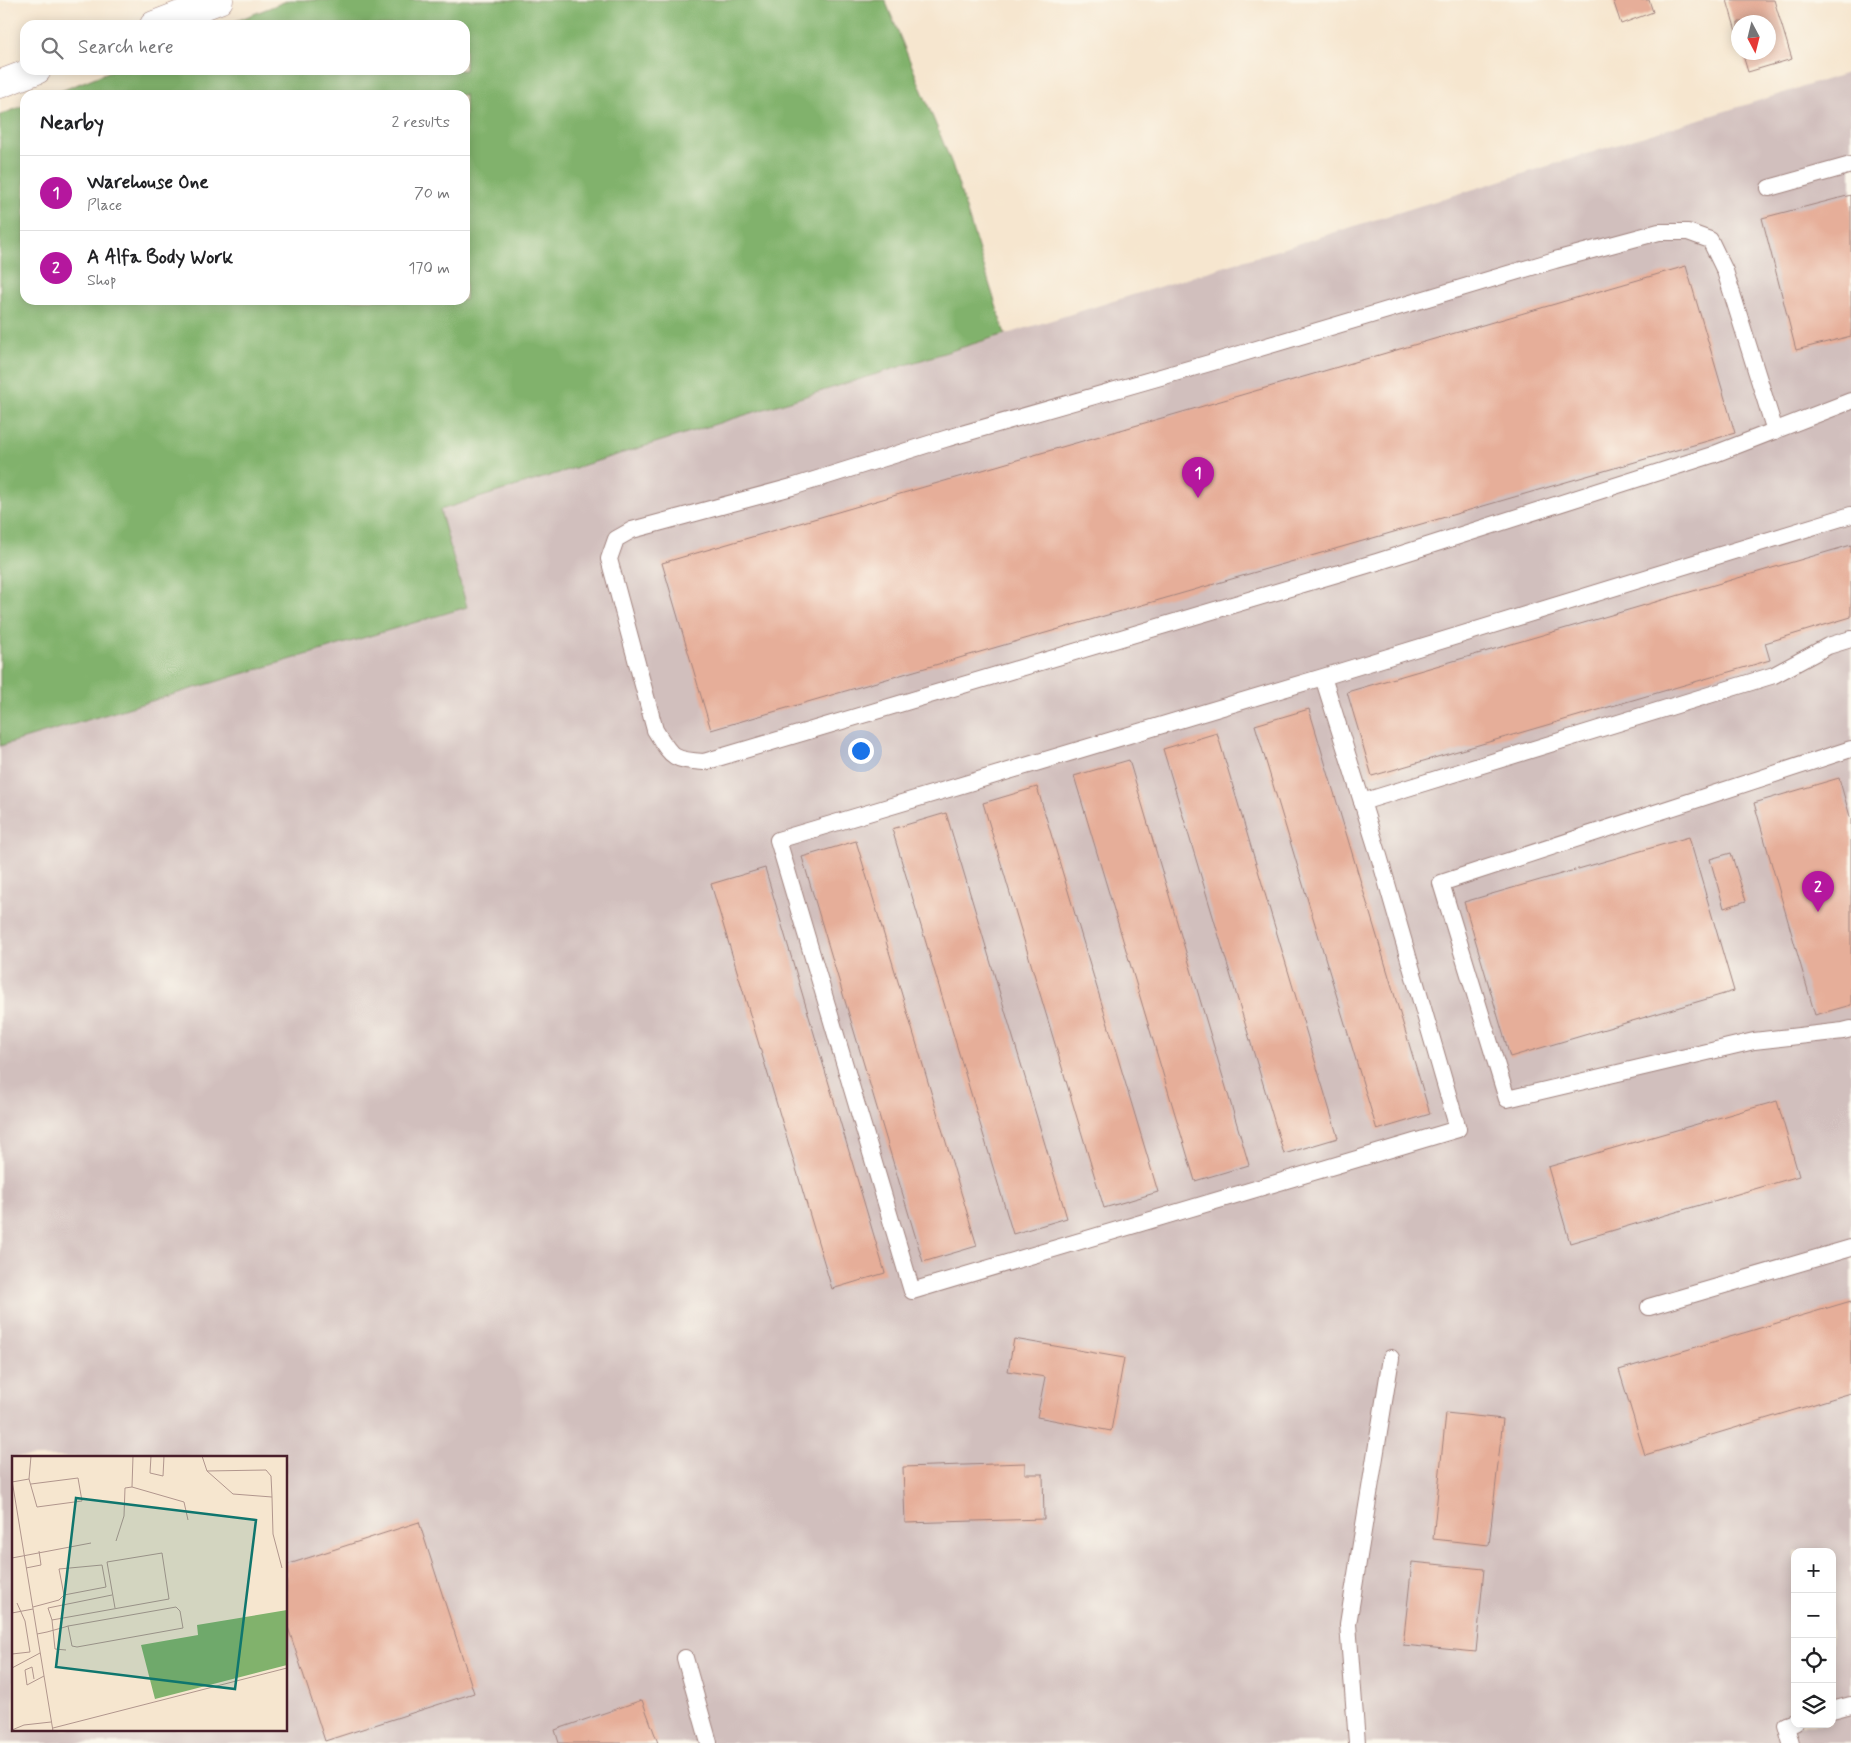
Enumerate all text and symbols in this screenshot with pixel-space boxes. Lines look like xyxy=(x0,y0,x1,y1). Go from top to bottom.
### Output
north arrow xyxy=(1731,15,1776,60)
search box xyxy=(20,20,470,75)
icon: search xyxy=(38,34,66,62)
text: Search here xyxy=(78,35,174,60)
text: Nearby xyxy=(40,109,104,137)
text: 2 results xyxy=(392,112,450,133)
text: Warehouse One xyxy=(87,170,209,195)
text: 1 xyxy=(52,183,60,204)
text: 70 m xyxy=(414,183,450,204)
text: Place xyxy=(87,195,122,216)
text: A Alfa Body Work xyxy=(87,245,233,270)
text: 2 xyxy=(52,258,60,279)
text: 170 m xyxy=(408,258,450,279)
text: Shop xyxy=(87,270,116,291)
pin: 1 xyxy=(1182,457,1214,498)
your location xyxy=(848,738,874,764)
pin: 2 xyxy=(1802,871,1834,912)
inset map xyxy=(12,1456,288,1730)
map controls xyxy=(1791,1548,1836,1728)
button: + xyxy=(1791,1548,1836,1593)
button: − xyxy=(1791,1593,1836,1638)
button: locate xyxy=(1791,1638,1836,1683)
button: layers xyxy=(1791,1683,1836,1728)

